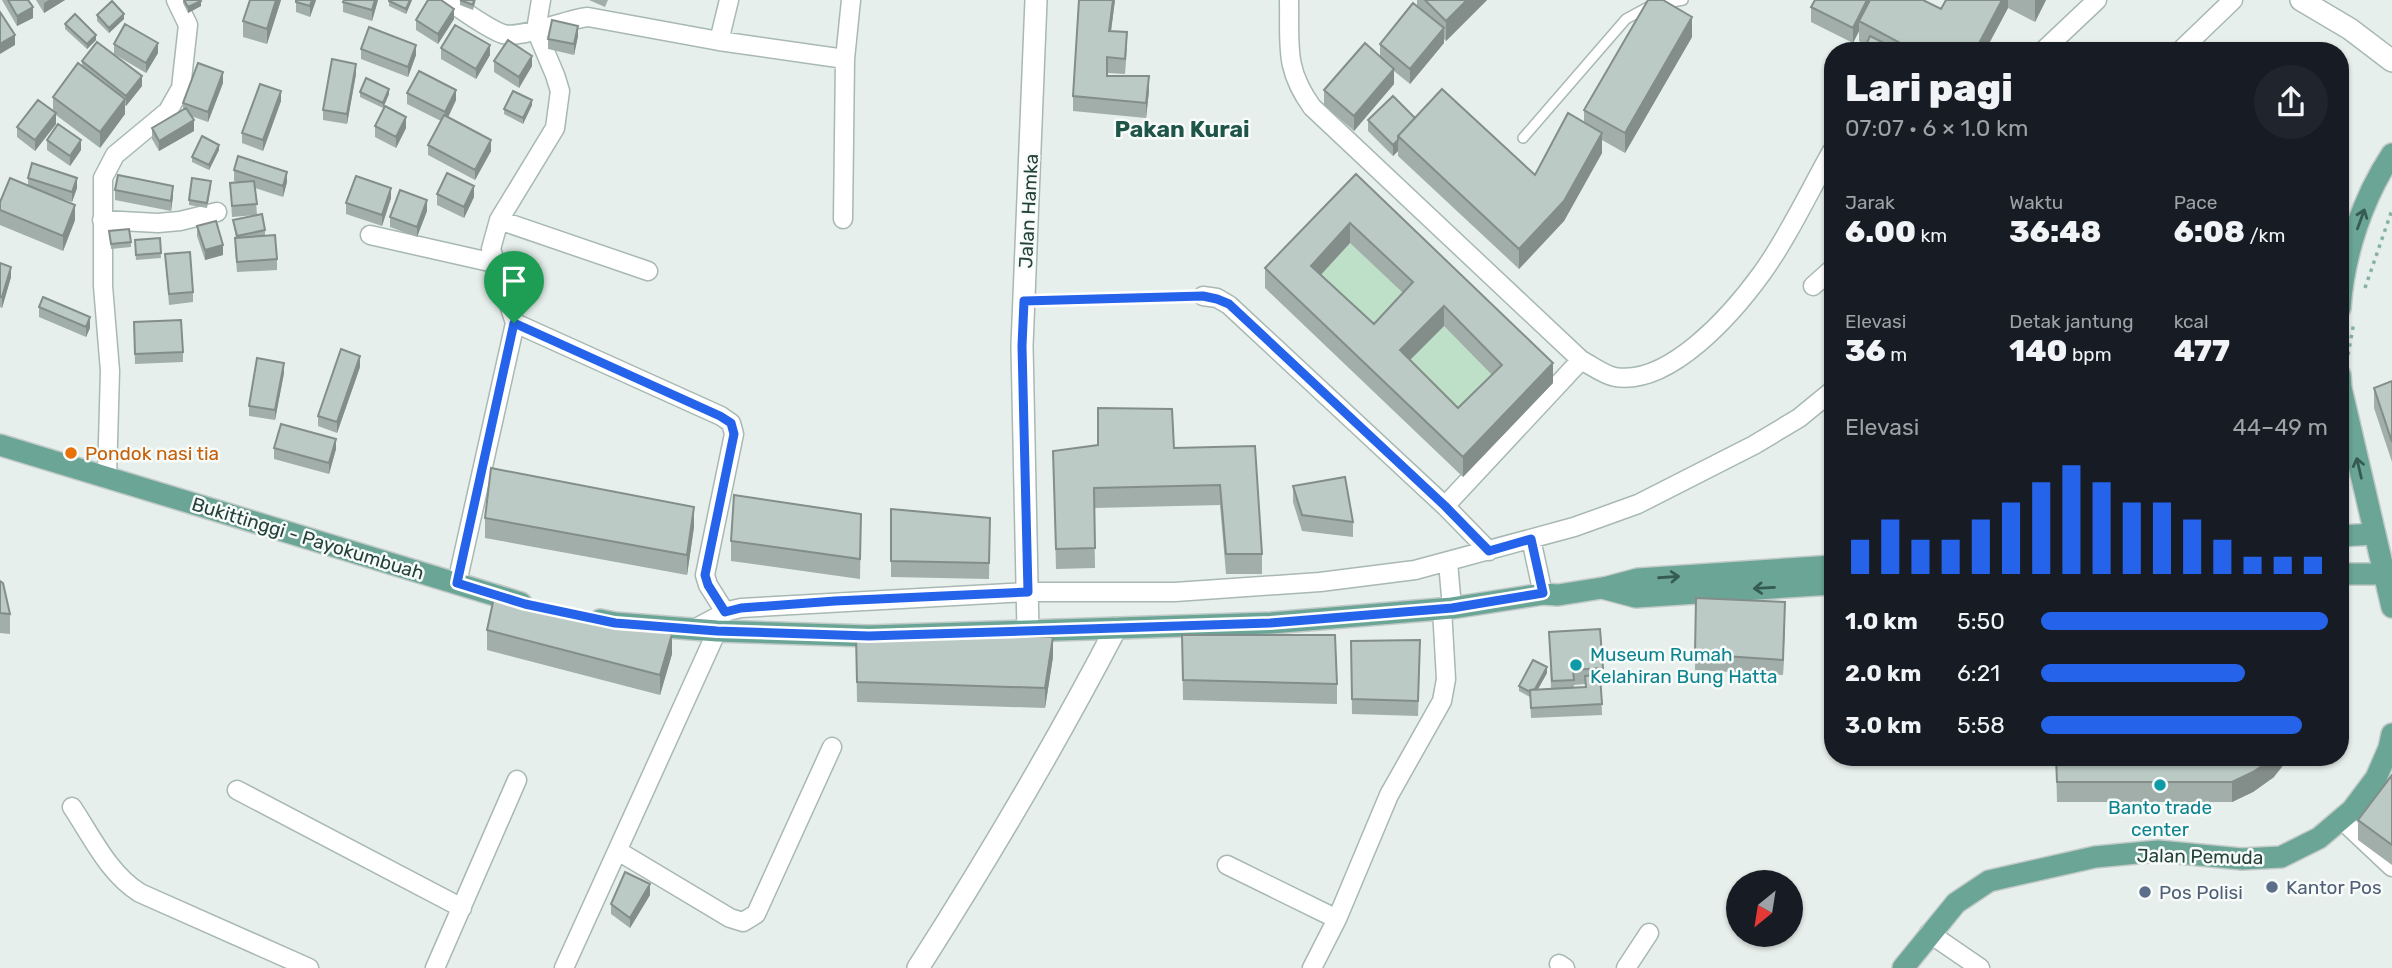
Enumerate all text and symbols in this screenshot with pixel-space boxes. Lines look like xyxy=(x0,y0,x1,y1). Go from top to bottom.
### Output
text: Lari pagi xyxy=(1845,65,2013,111)
button: share xyxy=(2254,65,2328,139)
text: 07:07 · 6 × 1.0 km xyxy=(1845,114,2028,142)
district label: Pakan Kurai xyxy=(1114,115,1250,143)
street label: Jalan Hamka xyxy=(1014,153,1043,269)
text: Jarak xyxy=(1845,191,1895,214)
text: Waktu xyxy=(2009,191,2063,214)
text: Pace xyxy=(2174,191,2217,214)
one-way arrow xyxy=(2356,208,2368,230)
text: 6.00 xyxy=(1845,214,1916,250)
text: 36:48 xyxy=(2009,214,2101,250)
text: 6:08 xyxy=(2174,214,2245,250)
text: km xyxy=(1916,224,1947,247)
text: /km xyxy=(2245,224,2285,247)
pin xyxy=(484,251,544,323)
icon: arrive xyxy=(495,262,533,300)
text: Elevasi xyxy=(1845,310,1906,333)
text: Detak jantung xyxy=(2009,310,2134,333)
text: kcal xyxy=(2174,310,2209,333)
text: 36 xyxy=(1845,333,1886,369)
text: 140 xyxy=(2009,333,2067,369)
text: 477 xyxy=(2174,333,2230,369)
text: m xyxy=(1886,343,1907,366)
text: bpm xyxy=(2067,343,2112,366)
text: Elevasi xyxy=(1845,413,1919,441)
text: 44–49 m xyxy=(2232,413,2328,441)
place label: Pondok nasi tia xyxy=(85,442,219,465)
marker: Pondok nasi tia xyxy=(63,445,79,461)
one-way arrow xyxy=(2352,457,2365,480)
street label: Bukittinggi - Payokumbuah xyxy=(189,492,427,585)
one-way arrow xyxy=(1657,570,1680,583)
one-way arrow xyxy=(1753,581,1776,594)
text: 1.0 km xyxy=(1845,607,1918,635)
text: 5:50 xyxy=(1957,607,2005,635)
place label: Museum Rumah Kelahiran Bung Hatta xyxy=(1590,643,1777,688)
marker: Museum Rumah Kelahiran Bung Hatta xyxy=(1568,657,1584,673)
text: 2.0 km xyxy=(1845,659,1921,687)
text: 6:21 xyxy=(1957,659,2000,687)
text: 3.0 km xyxy=(1845,711,1922,739)
text: 5:58 xyxy=(1957,711,2005,739)
marker: Banto trade center xyxy=(2152,777,2168,793)
place label: Banto trade center xyxy=(2108,796,2212,841)
street label: Jalan Pemuda xyxy=(2137,844,2263,869)
north arrow xyxy=(1726,870,1802,947)
map controls xyxy=(1726,870,1803,947)
place label: Kantor Pos xyxy=(2286,876,2382,899)
marker: Kantor Pos xyxy=(2264,879,2280,895)
place label: Pos Polisi xyxy=(2159,881,2243,904)
marker: Pos Polisi xyxy=(2137,884,2153,900)

